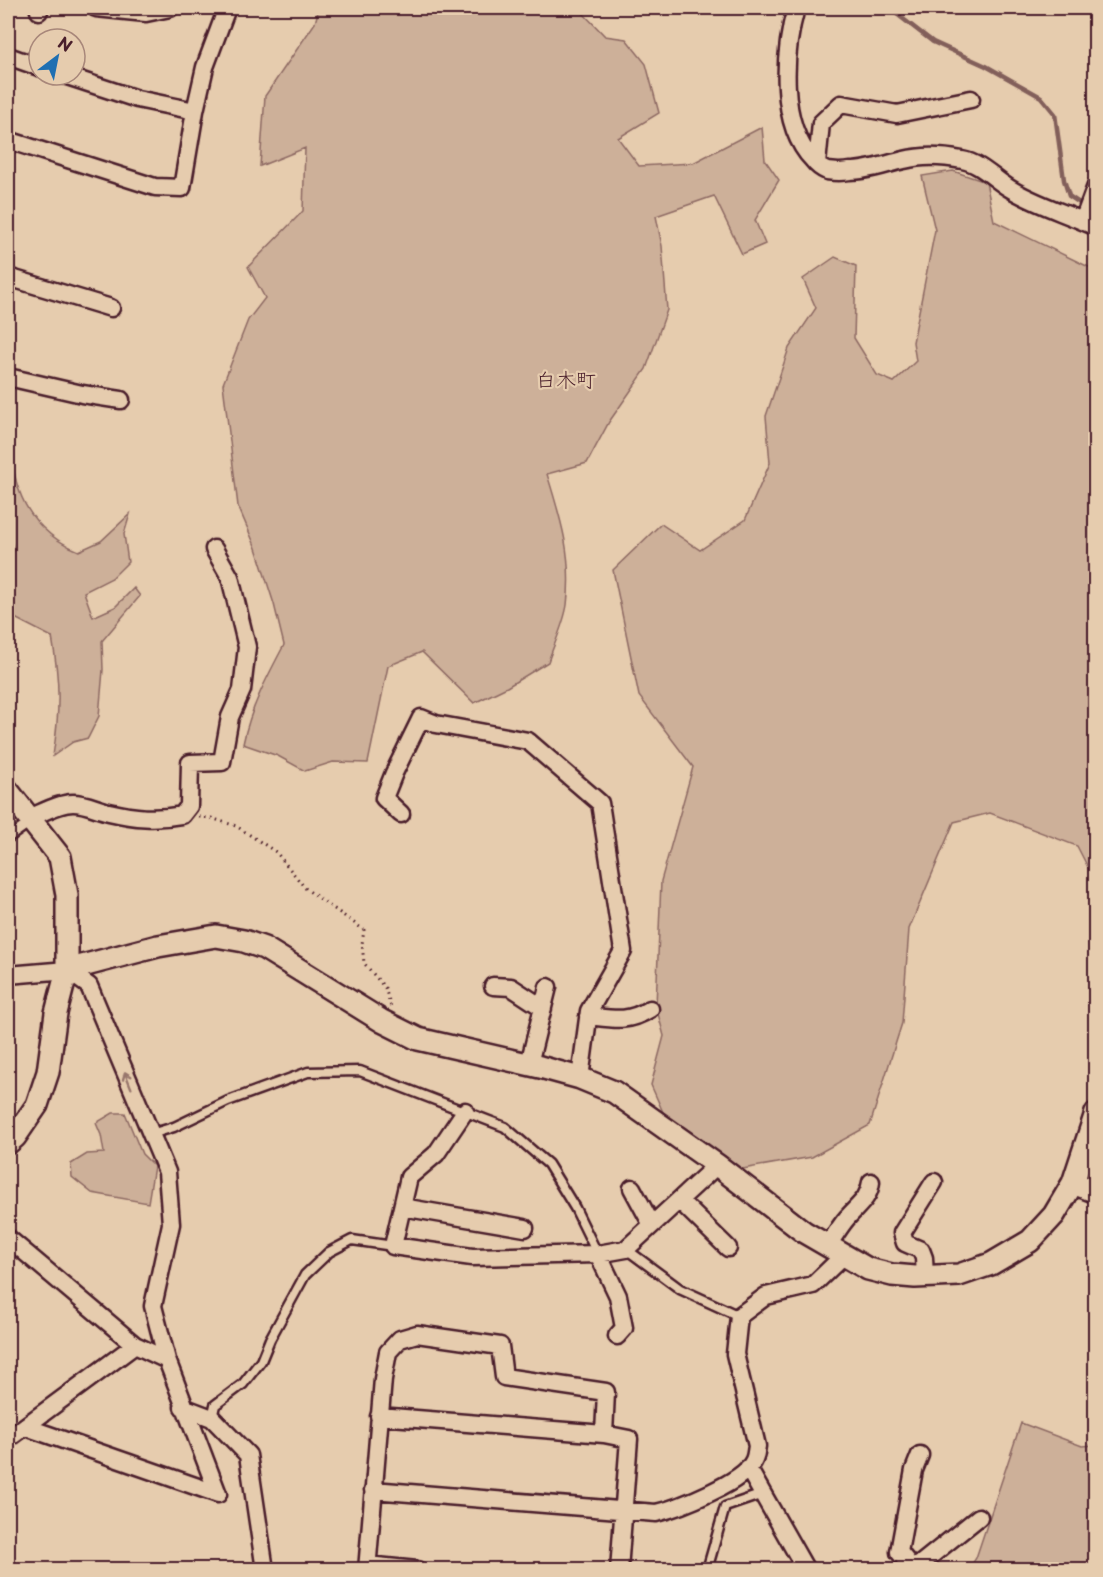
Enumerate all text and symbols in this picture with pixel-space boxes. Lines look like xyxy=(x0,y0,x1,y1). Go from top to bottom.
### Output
north arrow xyxy=(27,27,87,87)
text: N xyxy=(54,30,77,57)
district label: 白木町 xyxy=(536,364,596,394)
one-way arrow xyxy=(122,1071,133,1090)

